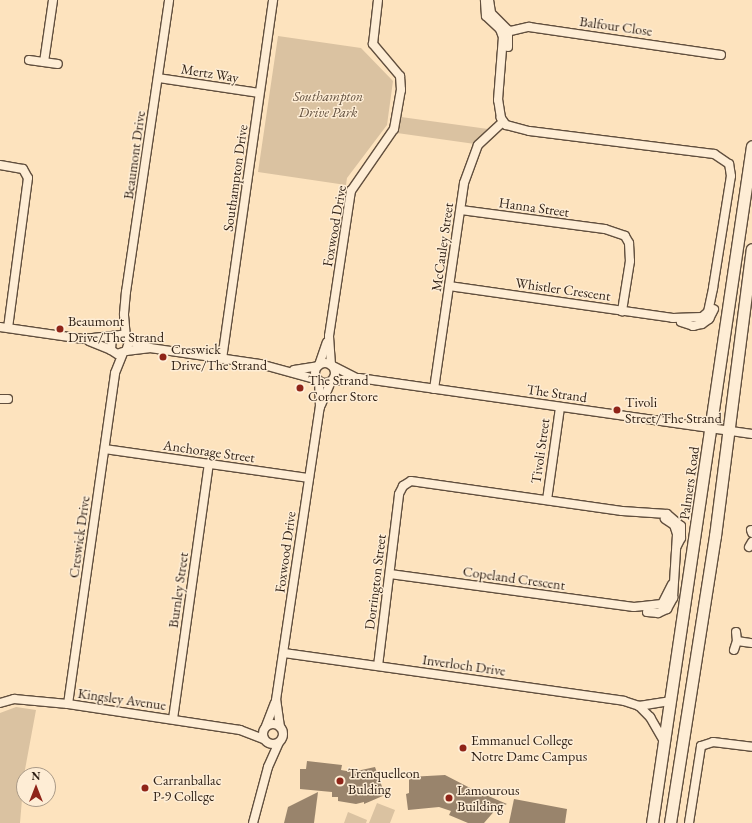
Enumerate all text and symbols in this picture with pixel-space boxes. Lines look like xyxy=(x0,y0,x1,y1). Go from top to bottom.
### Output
street label: Balfour Close xyxy=(579,13,653,39)
street label: Mertz Way xyxy=(180,60,240,86)
park label: Southampton Drive Park xyxy=(293,88,363,120)
street label: Beaumont Drive xyxy=(119,110,149,200)
street label: Southampton Drive xyxy=(219,124,251,232)
street label: Foxwood Drive xyxy=(319,184,349,268)
street label: Hanna Street xyxy=(498,194,570,220)
street label: McCauley Street xyxy=(427,202,457,292)
street label: Whistler Crescent xyxy=(514,274,612,304)
place label: Beaumont Drive/The Strand xyxy=(68,313,164,346)
marker: Beaumont Drive/The Strand xyxy=(55,324,65,334)
place label: Creswick Drive/The Strand xyxy=(171,341,267,374)
marker: Creswick Drive/The Strand xyxy=(158,352,168,362)
place label: The Strand Corner Store xyxy=(308,372,378,404)
street label: The Strand xyxy=(526,380,588,406)
marker: The Strand Corner Store xyxy=(295,383,305,393)
place label: Tivoli Street/The Strand xyxy=(625,394,722,426)
marker: Tivoli Street/The Strand xyxy=(612,405,622,415)
street label: Tivoli Street xyxy=(527,417,553,485)
street label: Anchorage Street xyxy=(162,436,256,466)
street label: Palmers Road xyxy=(676,445,702,521)
street label: Creswick Drive xyxy=(65,495,93,579)
street label: Foxwood Drive xyxy=(271,510,299,594)
street label: Dorrington Street xyxy=(361,533,389,631)
street label: Burnley Street xyxy=(164,551,192,629)
street label: Copeland Crescent xyxy=(462,563,566,593)
street label: Inverloch Drive xyxy=(421,651,507,679)
street label: Kingsley Avenue xyxy=(77,684,167,714)
place label: Emmanuel College Notre Dame Campus xyxy=(471,732,587,764)
marker: Emmanuel College Notre Dame Campus xyxy=(458,743,468,753)
place label: Trenquelleon Bulding xyxy=(348,765,420,798)
north arrow xyxy=(16,767,56,807)
text: N xyxy=(32,769,40,783)
place label: Carranballac P-9 College xyxy=(153,772,221,804)
marker: Trenquelleon Bulding xyxy=(335,776,345,786)
place label: Lamourous Building xyxy=(457,782,519,814)
marker: Carranballac P-9 College xyxy=(140,783,150,793)
marker: Lamourous Building xyxy=(444,793,454,803)

